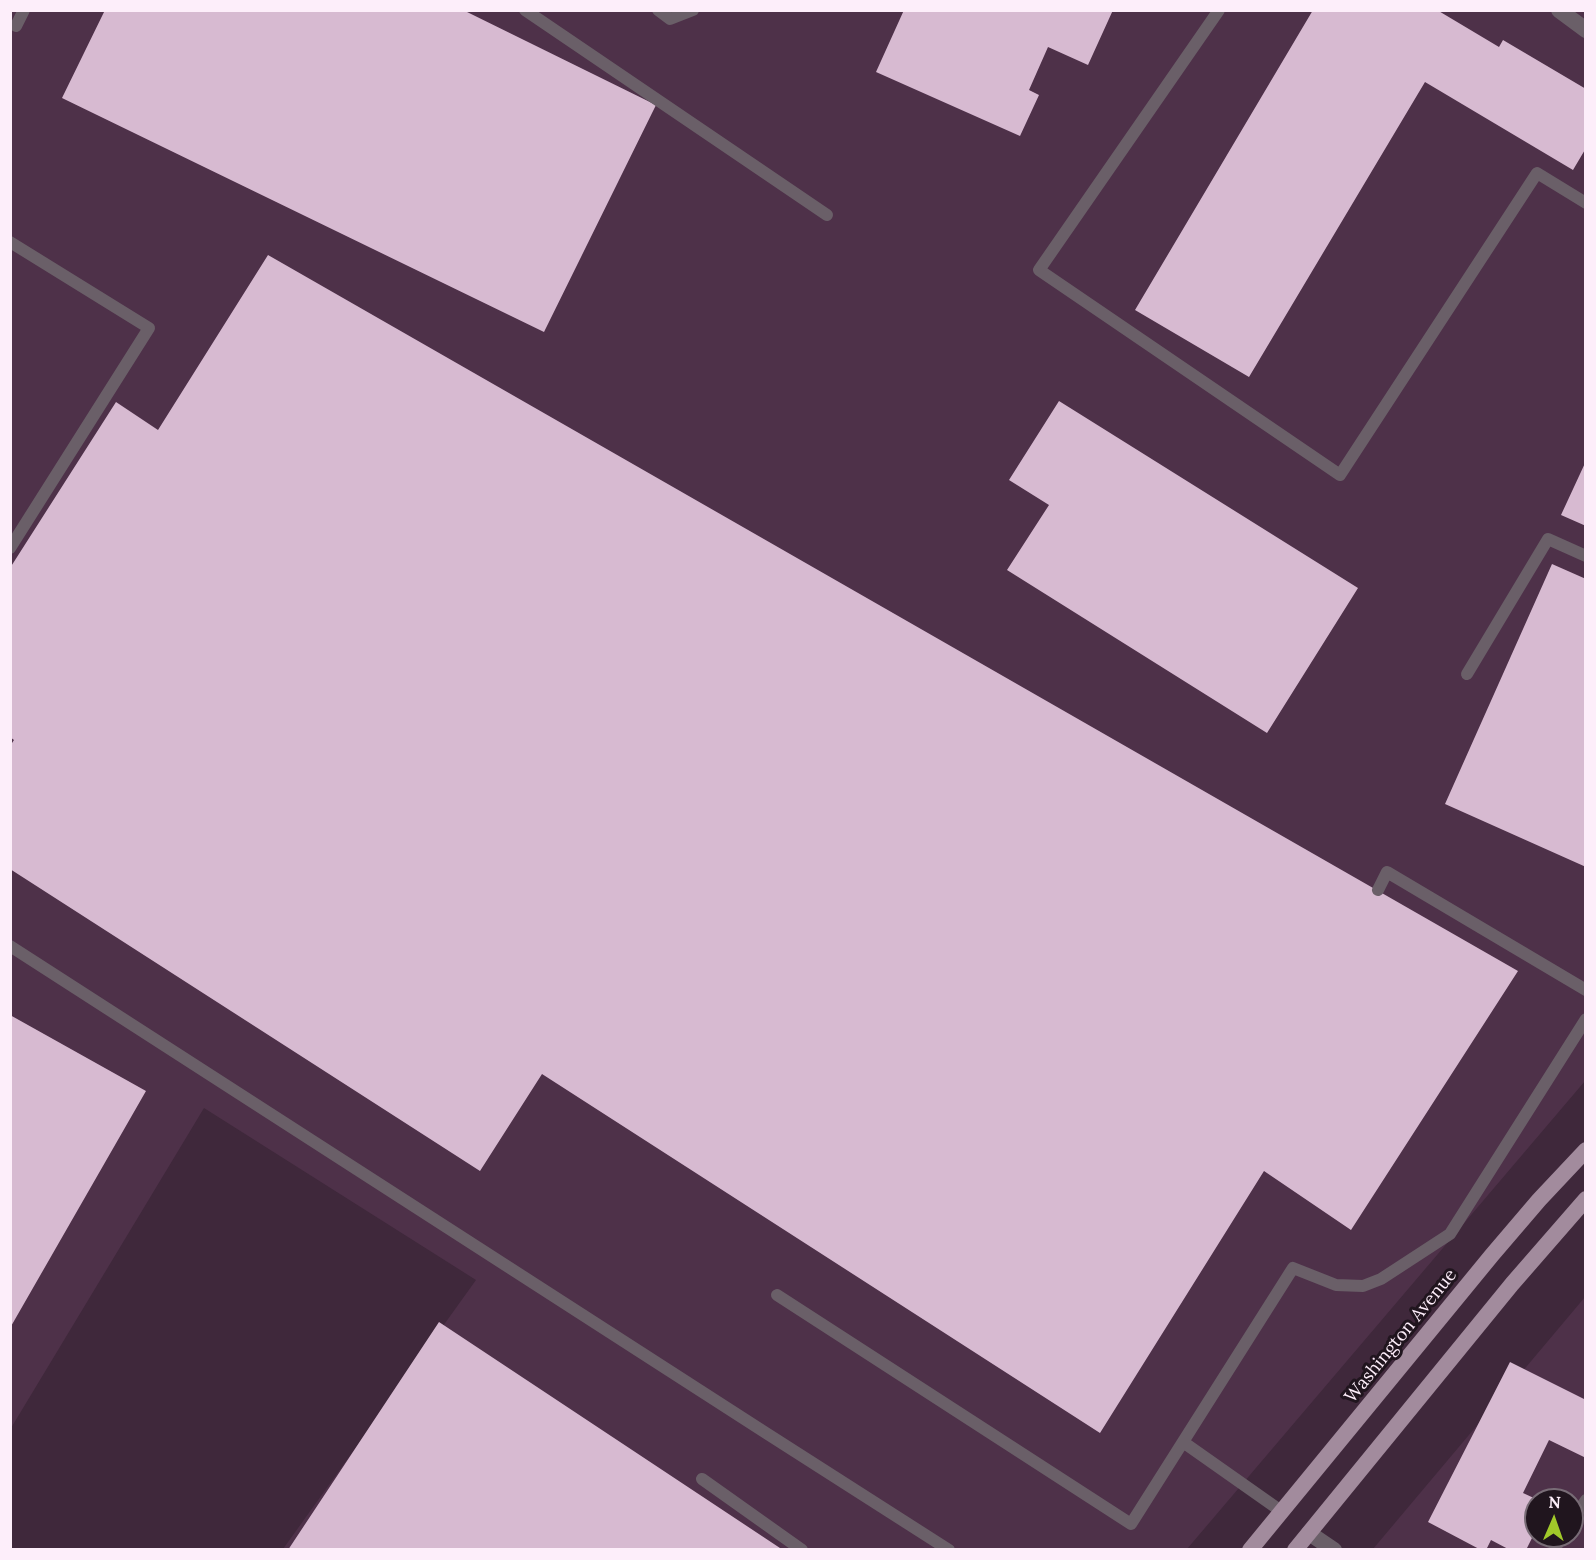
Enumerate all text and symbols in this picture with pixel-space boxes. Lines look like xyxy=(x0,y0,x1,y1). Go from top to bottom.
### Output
street label: Washington Avenue xyxy=(1340,1265,1462,1407)
north arrow xyxy=(1524,1488,1584,1548)
text: N xyxy=(1548,1492,1561,1512)

